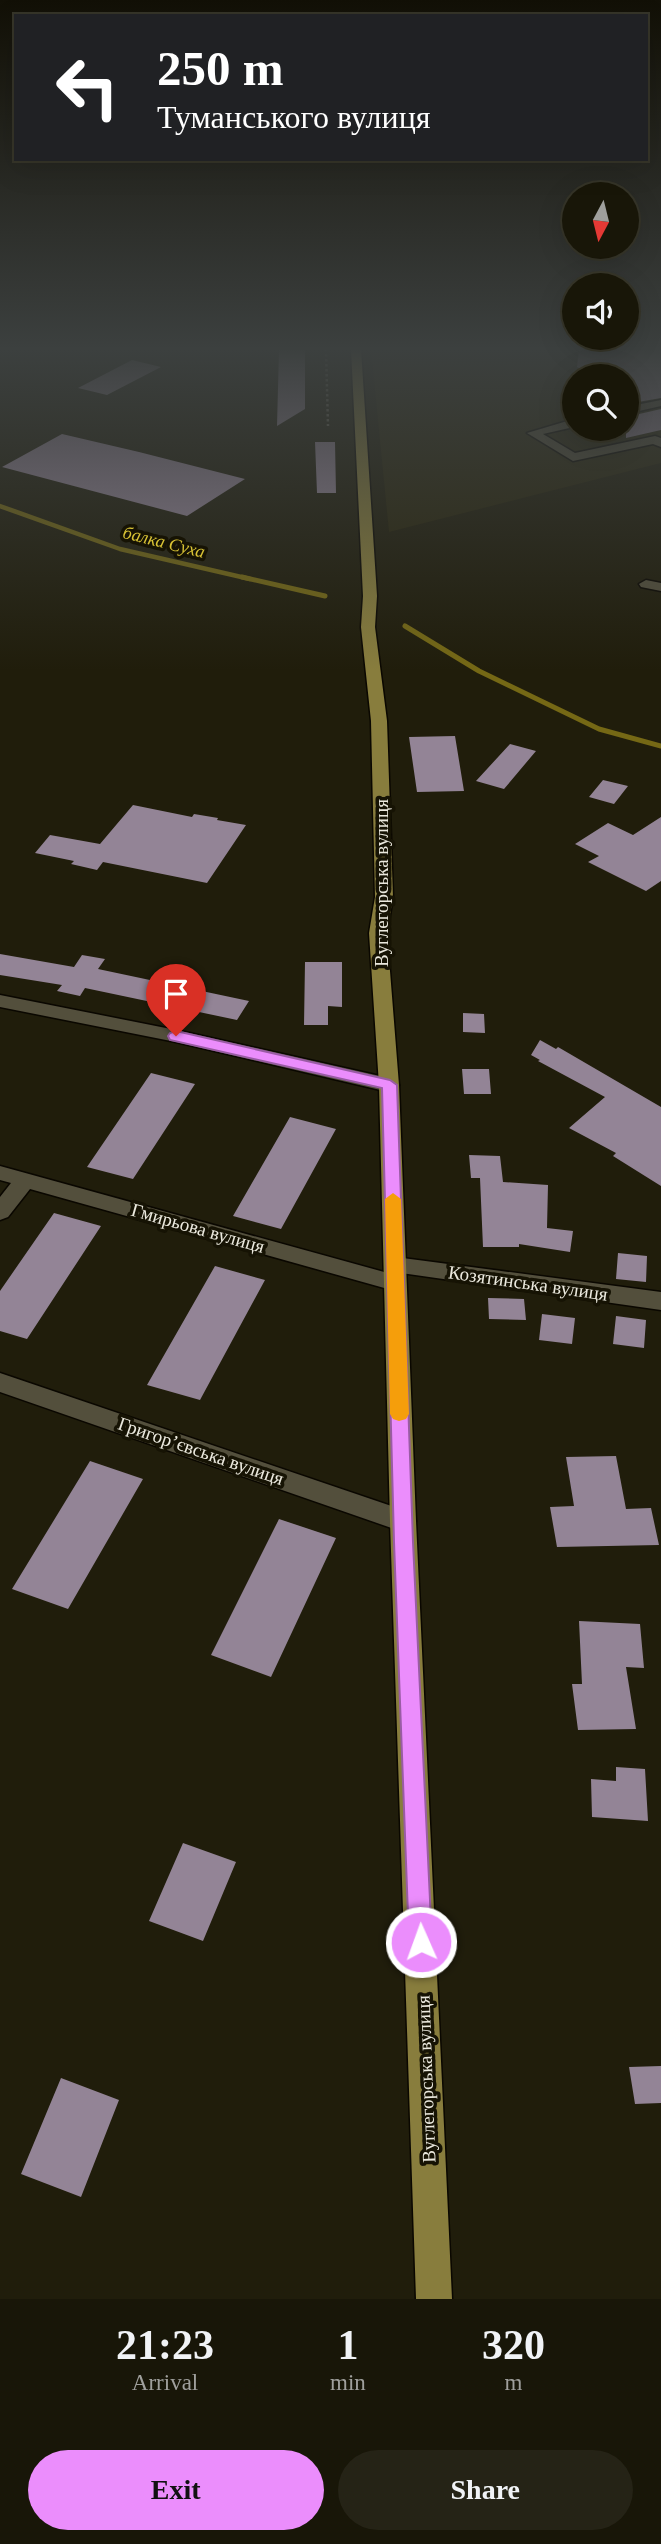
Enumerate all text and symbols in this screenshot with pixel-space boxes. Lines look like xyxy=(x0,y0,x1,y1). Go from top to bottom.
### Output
text: 250 m xyxy=(157,41,284,96)
icon: left xyxy=(42,42,133,133)
text: Туманського вулиця xyxy=(157,99,430,135)
north arrow xyxy=(562,182,639,259)
map controls xyxy=(562,182,639,441)
button: sound xyxy=(562,273,639,350)
button: search xyxy=(562,364,639,441)
water label: балка Суха xyxy=(121,522,207,562)
street label: Вуглегорська вулиця xyxy=(371,799,392,967)
pin xyxy=(146,964,206,1036)
icon: arrive xyxy=(157,975,195,1013)
street label: Гмирьова вулиця xyxy=(129,1199,267,1257)
street label: Козятинська вулиця xyxy=(447,1261,609,1305)
street label: Григор’євська вулиця xyxy=(115,1413,287,1489)
position arrow xyxy=(384,1905,458,1979)
street label: Вуглегорська вулиця xyxy=(413,1995,439,2163)
text: 21:23 xyxy=(116,2322,214,2368)
text: 1 xyxy=(337,2322,358,2368)
text: 320 xyxy=(482,2322,545,2368)
text: Arrival xyxy=(132,2370,198,2395)
text: min xyxy=(330,2370,366,2395)
text: m xyxy=(504,2370,522,2395)
button: Exit xyxy=(28,2450,324,2530)
button: Share xyxy=(338,2450,633,2530)

